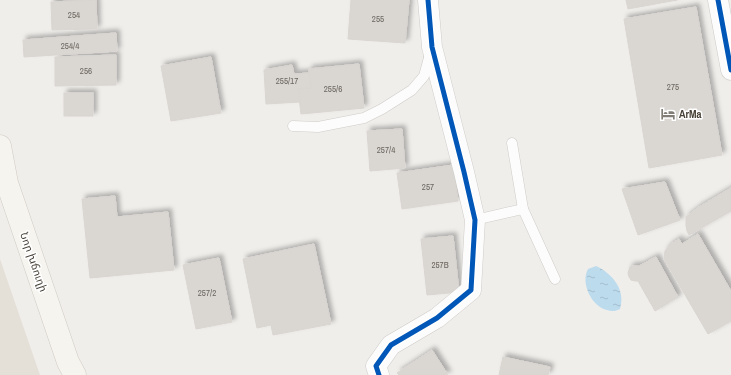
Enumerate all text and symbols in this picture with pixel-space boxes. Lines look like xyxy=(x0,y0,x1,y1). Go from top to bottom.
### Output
house number: 254 xyxy=(68,9,80,21)
house number: 255 xyxy=(372,13,384,25)
house number: 254/4 xyxy=(61,40,79,52)
house number: 256 xyxy=(80,65,92,77)
house number: 255/17 xyxy=(276,75,298,87)
house number: 275 xyxy=(667,81,679,93)
house number: 255/6 xyxy=(324,83,342,95)
hotel icon: ArMa xyxy=(660,106,676,122)
place label: ArMa xyxy=(679,107,702,121)
house number: 257/4 xyxy=(377,144,395,156)
house number: 257 xyxy=(422,181,434,193)
street label: Նոր խճուղի xyxy=(17,230,51,294)
house number: 257B xyxy=(431,259,449,271)
house number: 257/2 xyxy=(198,287,216,299)

